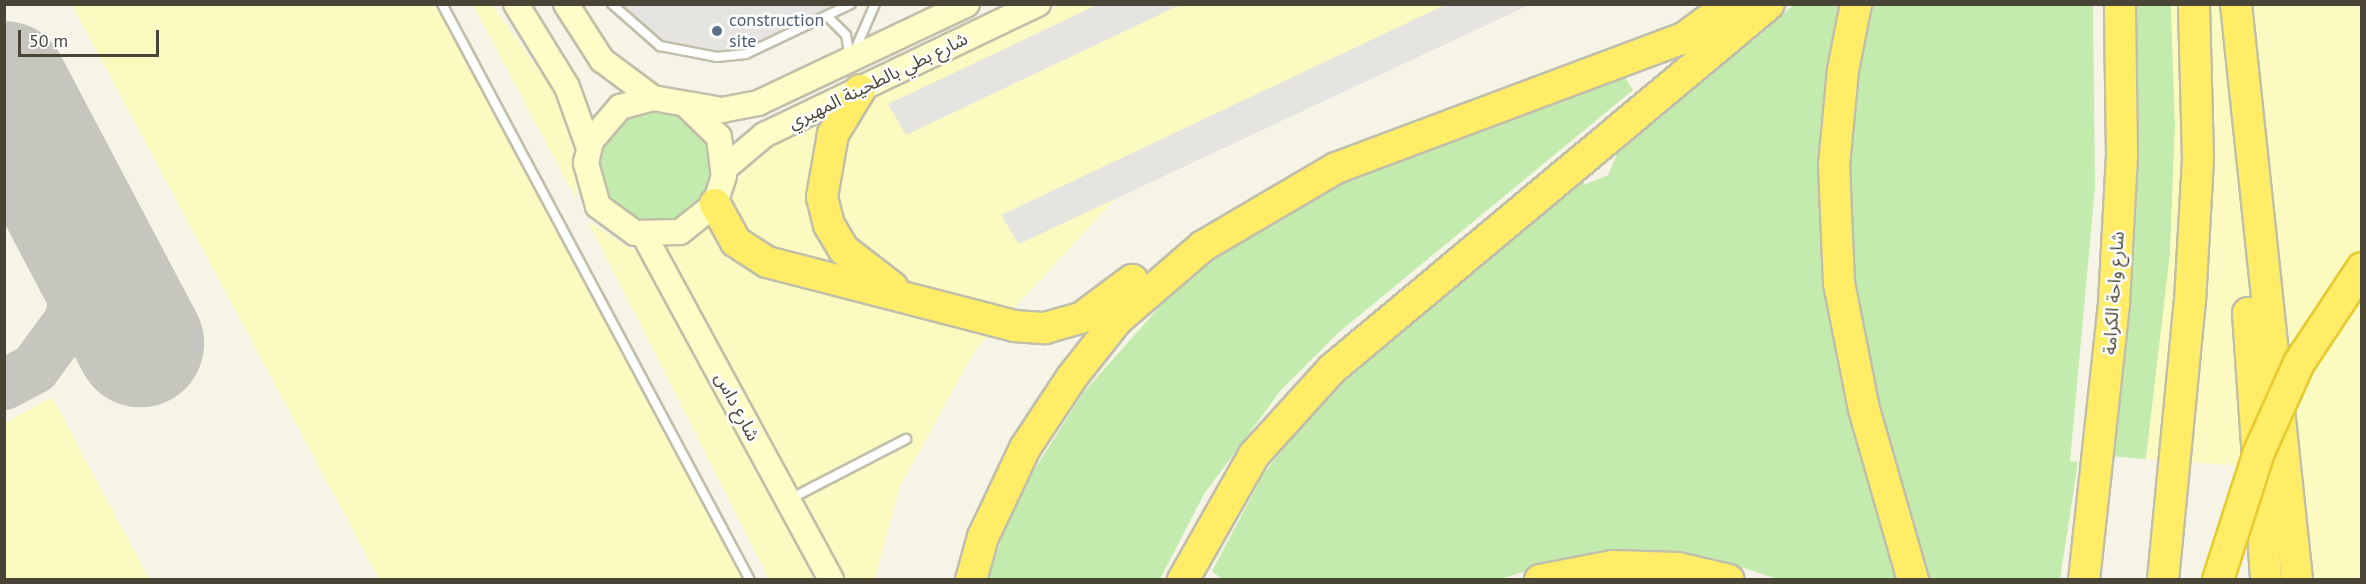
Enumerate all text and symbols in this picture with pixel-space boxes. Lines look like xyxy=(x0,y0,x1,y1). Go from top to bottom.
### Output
place label: construction site xyxy=(729,10,824,52)
scale bar xyxy=(21,18,162,56)
marker: construction site xyxy=(710,24,724,38)
street label: شارع بطي بالطحينة المهيري xyxy=(785,28,971,134)
text: 50 m xyxy=(29,29,68,52)
street label: شارع واحة الكرامة xyxy=(2099,231,2129,355)
street label: شارع داس xyxy=(710,369,764,445)

